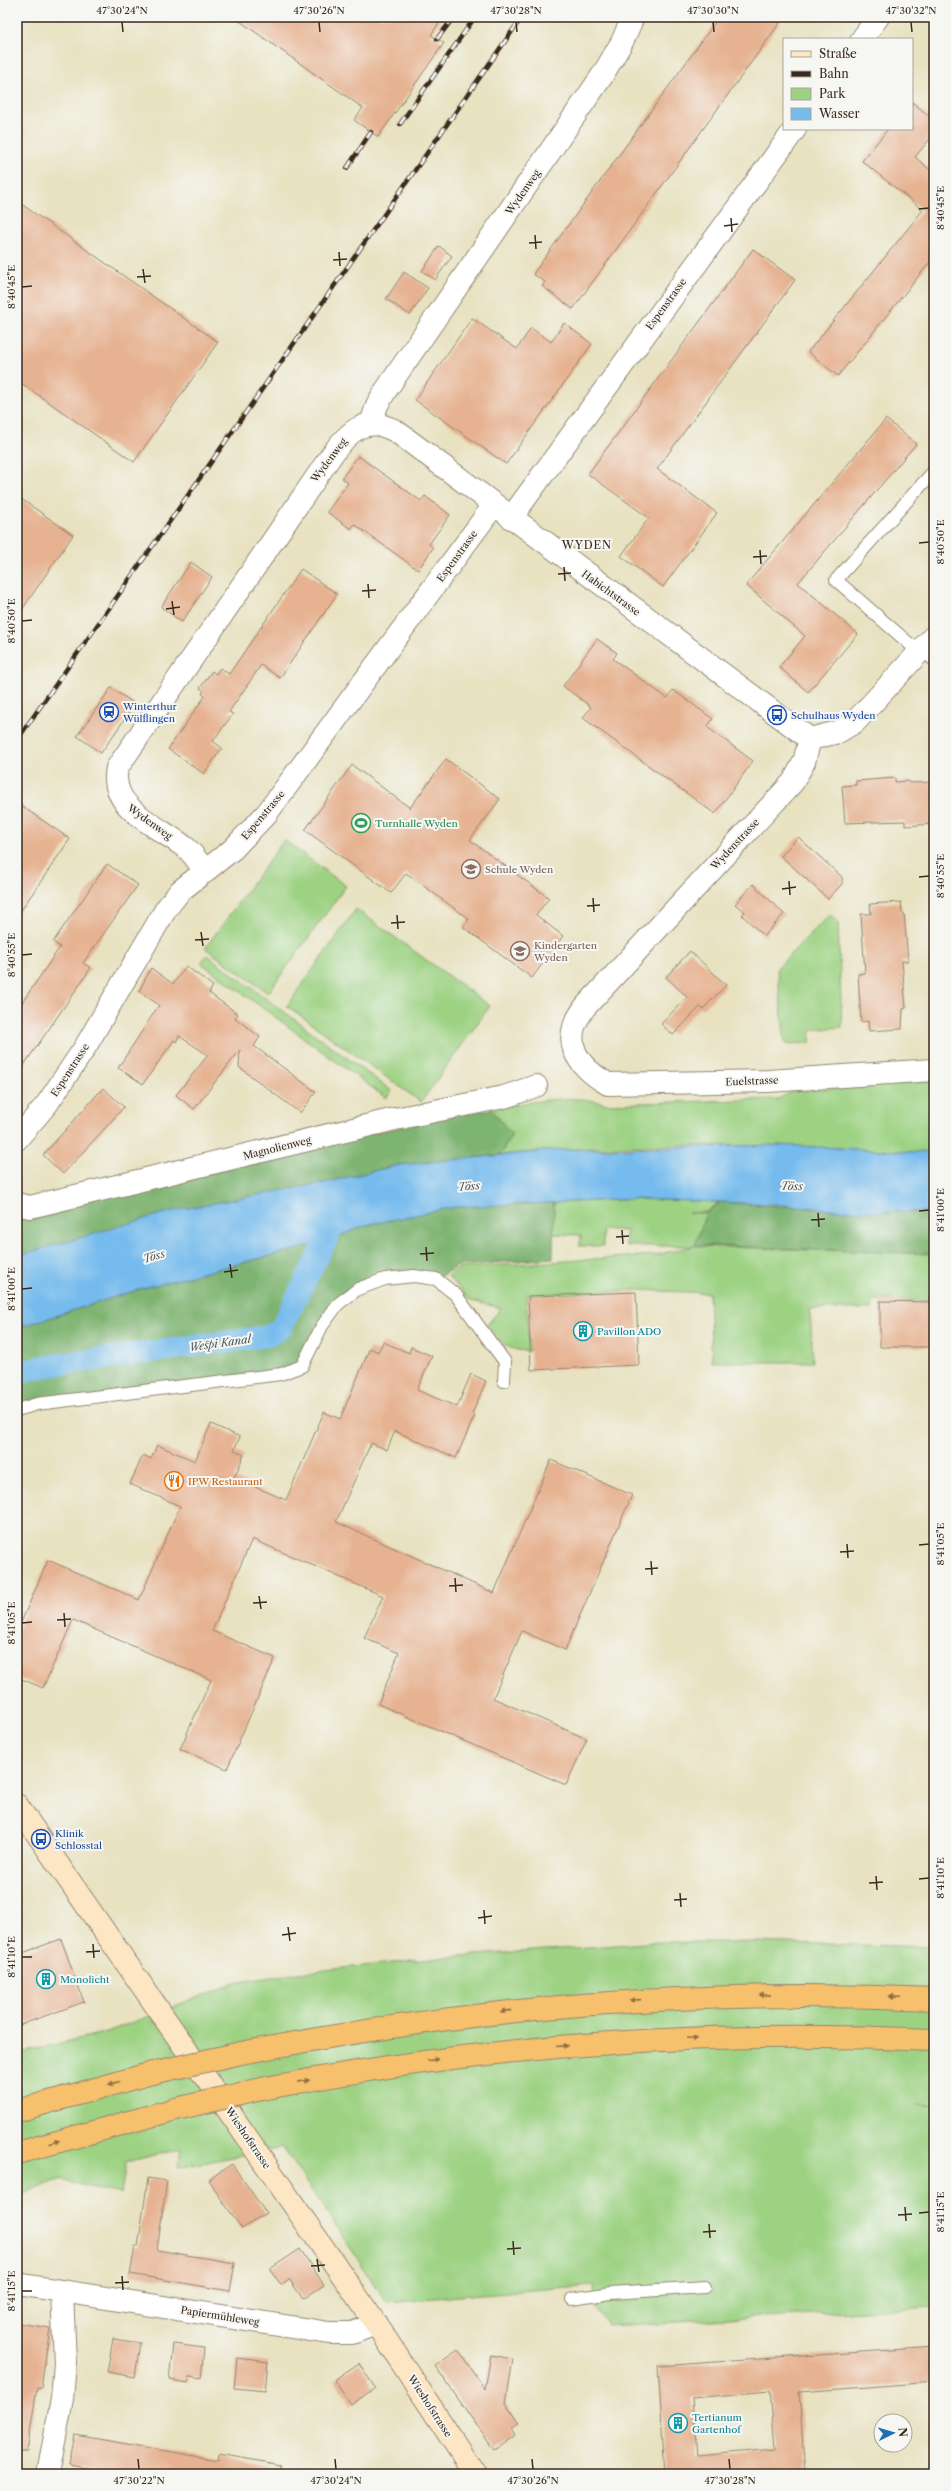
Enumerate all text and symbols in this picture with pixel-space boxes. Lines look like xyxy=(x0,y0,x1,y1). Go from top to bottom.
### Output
text: 47°30'24"N xyxy=(96,4,148,17)
text: 47°30'26"N xyxy=(293,4,345,17)
text: 47°30'28"N xyxy=(490,4,542,17)
text: 47°30'30"N xyxy=(687,4,739,17)
text: 47°30'32"N xyxy=(885,4,937,17)
legend xyxy=(783,38,913,130)
text: Straße xyxy=(819,46,857,61)
text: Bahn xyxy=(819,66,849,81)
text: Park xyxy=(819,86,846,101)
text: Wasser xyxy=(818,106,860,121)
street label: Wydenweg xyxy=(502,166,544,218)
text: 8°40'45"E xyxy=(934,186,947,230)
text: 8°40'45"E xyxy=(5,265,18,309)
street label: Espenstrasse xyxy=(643,275,689,332)
street label: Wydenweg xyxy=(307,435,350,486)
text: 8°40'50"E xyxy=(934,519,947,565)
street label: Espenstrasse xyxy=(434,527,480,584)
district label: WYDEN xyxy=(561,538,612,552)
street label: Habichtstrasse xyxy=(579,567,643,619)
text: 8°40'50"E xyxy=(5,598,18,644)
place label: Winterthur Wülflingen xyxy=(122,700,178,725)
station icon: Winterthur Wülflingen xyxy=(98,701,120,723)
bus stop icon: Schulhaus Wyden xyxy=(766,704,788,726)
place label: Schulhaus Wyden xyxy=(791,709,876,722)
street label: Espenstrasse xyxy=(238,787,288,842)
street label: Wydenweg xyxy=(124,801,176,843)
sports icon: Turnhalle Wyden xyxy=(350,812,372,834)
street label: Wydenstrasse xyxy=(707,815,762,873)
place label: Turnhalle Wyden xyxy=(375,817,459,830)
text: 8°40'55"E xyxy=(934,854,947,898)
school or university icon: Schule Wyden xyxy=(460,858,482,880)
place label: Schule Wyden xyxy=(485,863,554,876)
text: 8°40'55"E xyxy=(5,933,18,977)
place label: Kindergarten Wyden xyxy=(533,939,598,964)
school or university icon: Kindergarten Wyden xyxy=(509,940,531,962)
street label: Espenstrasse xyxy=(48,1041,92,1099)
street label: Euelstrasse xyxy=(725,1074,779,1088)
street label: Magnolienweg xyxy=(242,1133,313,1163)
water label: Töss xyxy=(457,1178,481,1194)
water label: Töss xyxy=(781,1179,803,1193)
text: 8°41'00"E xyxy=(934,1188,947,1232)
water label: Töss xyxy=(141,1246,167,1266)
text: 8°41'00"E xyxy=(5,1267,18,1311)
building icon: Pavillon ADO xyxy=(572,1320,594,1342)
place label: Pavillon ADO xyxy=(597,1325,661,1338)
water label: Wespi Kanal xyxy=(188,1332,253,1354)
restaurant icon: IPW Restaurant xyxy=(163,1470,185,1492)
place label: IPW Restaurant xyxy=(188,1475,263,1488)
text: 8°41'05"E xyxy=(934,1522,947,1565)
text: 8°41'05"E xyxy=(5,1601,18,1644)
place label: Klinik Schlosstal xyxy=(55,1827,102,1852)
bus stop icon: Klinik Schlosstal xyxy=(30,1828,52,1850)
text: 8°41'10"E xyxy=(934,1857,947,1899)
text: 8°41'10"E xyxy=(5,1936,18,1978)
building icon: Monolicht xyxy=(35,1968,57,1990)
place label: Monolicht xyxy=(60,1973,110,1986)
one-way arrow xyxy=(758,1992,771,1998)
one-way arrow xyxy=(888,1994,901,2000)
one-way arrow xyxy=(629,1996,641,2003)
one-way arrow xyxy=(500,2007,512,2014)
one-way arrow xyxy=(686,2034,698,2041)
one-way arrow xyxy=(556,2042,568,2049)
one-way arrow xyxy=(427,2057,439,2063)
one-way arrow xyxy=(298,2078,311,2084)
one-way arrow xyxy=(108,2080,120,2086)
street label: Wieshofstrasse xyxy=(222,2104,274,2172)
one-way arrow xyxy=(49,2139,61,2145)
text: 8°41'15"E xyxy=(934,2191,947,2232)
text: 8°41'15"E xyxy=(5,2270,18,2311)
street label: Papiermühleweg xyxy=(180,2303,261,2329)
street label: Wieshofstrasse xyxy=(405,2372,455,2440)
place label: Tertianum Gartenhof xyxy=(692,2411,743,2436)
building icon: Tertianum Gartenhof xyxy=(667,2412,689,2434)
north arrow xyxy=(873,2413,913,2453)
text: N xyxy=(896,2427,910,2438)
text: 47°30'22"N xyxy=(113,2474,165,2487)
text: 47°30'24"N xyxy=(310,2474,362,2487)
text: 47°30'26"N xyxy=(507,2474,559,2487)
text: 47°30'28"N xyxy=(704,2474,756,2487)

